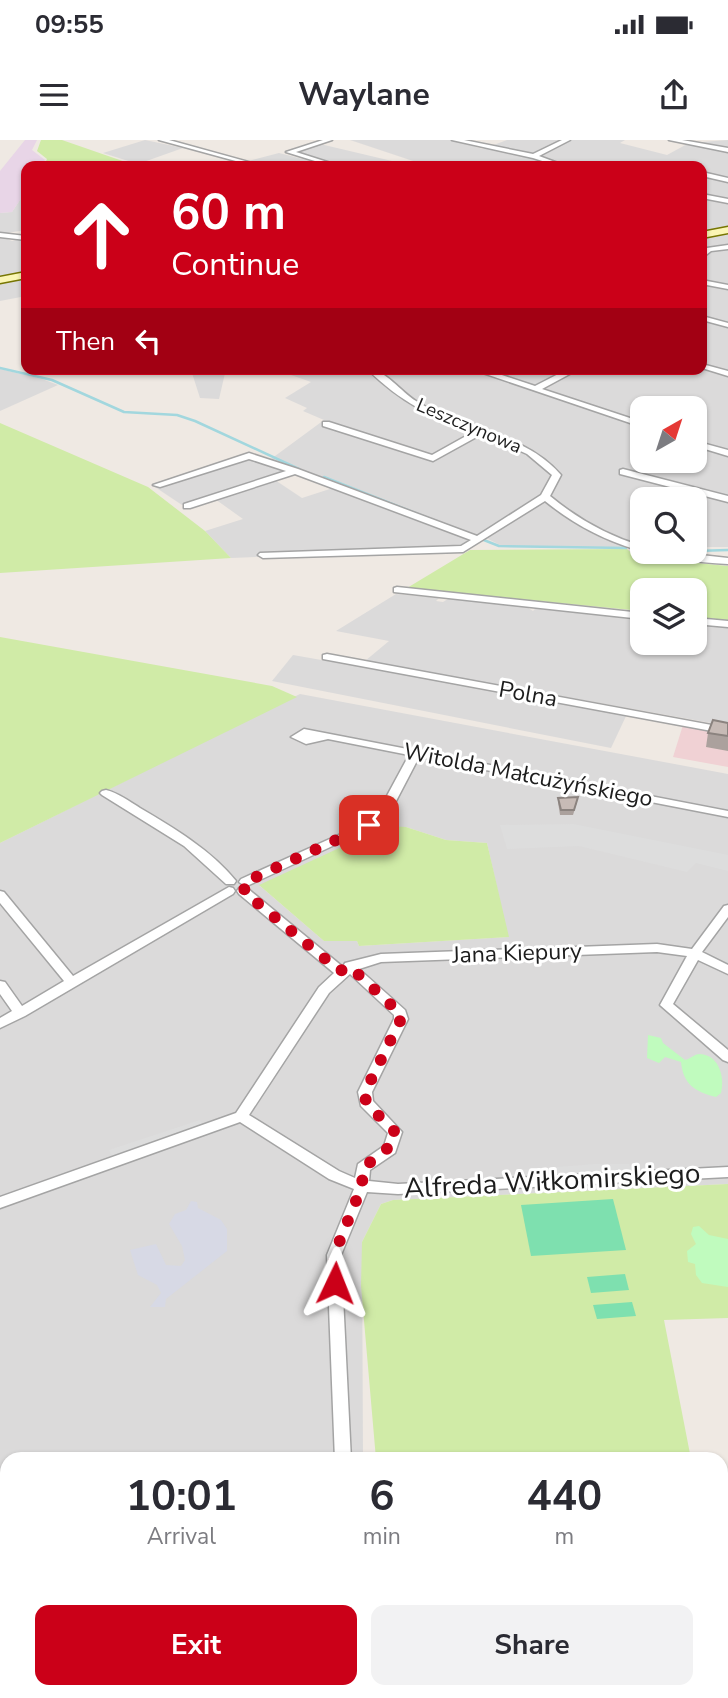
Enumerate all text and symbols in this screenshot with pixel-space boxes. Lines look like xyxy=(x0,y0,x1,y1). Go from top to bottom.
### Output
text: 09:55 xyxy=(35,7,104,42)
text: Waylane xyxy=(298,73,430,116)
icon: menu xyxy=(35,76,73,114)
icon: share xyxy=(655,76,693,114)
text: 60 m xyxy=(171,179,286,246)
icon: ahead xyxy=(56,189,147,280)
text: Continue xyxy=(171,243,299,286)
icon: left xyxy=(129,322,167,360)
text: Then xyxy=(56,324,115,359)
street label: Leszczynowa xyxy=(412,392,526,460)
north arrow xyxy=(630,396,707,472)
map controls xyxy=(630,396,707,655)
button: search xyxy=(630,487,707,564)
button: layers xyxy=(630,578,707,655)
street label: Polna xyxy=(496,674,560,714)
street label: Witolda Małcużyńskiego xyxy=(401,736,655,814)
pin xyxy=(339,795,399,855)
icon: arrive xyxy=(350,806,388,844)
street label: Jana Kiepury xyxy=(451,935,583,971)
street label: Alfreda Wiłkomirskiego xyxy=(403,1154,701,1208)
position arrow xyxy=(298,1246,372,1320)
text: 10:01 xyxy=(126,1468,237,1525)
text: 6 xyxy=(369,1468,394,1525)
text: 440 xyxy=(527,1468,602,1525)
text: Arrival xyxy=(147,1521,216,1552)
text: min xyxy=(363,1521,401,1552)
text: m xyxy=(555,1521,574,1552)
button: Exit xyxy=(35,1605,357,1685)
button: Share xyxy=(371,1605,693,1685)

